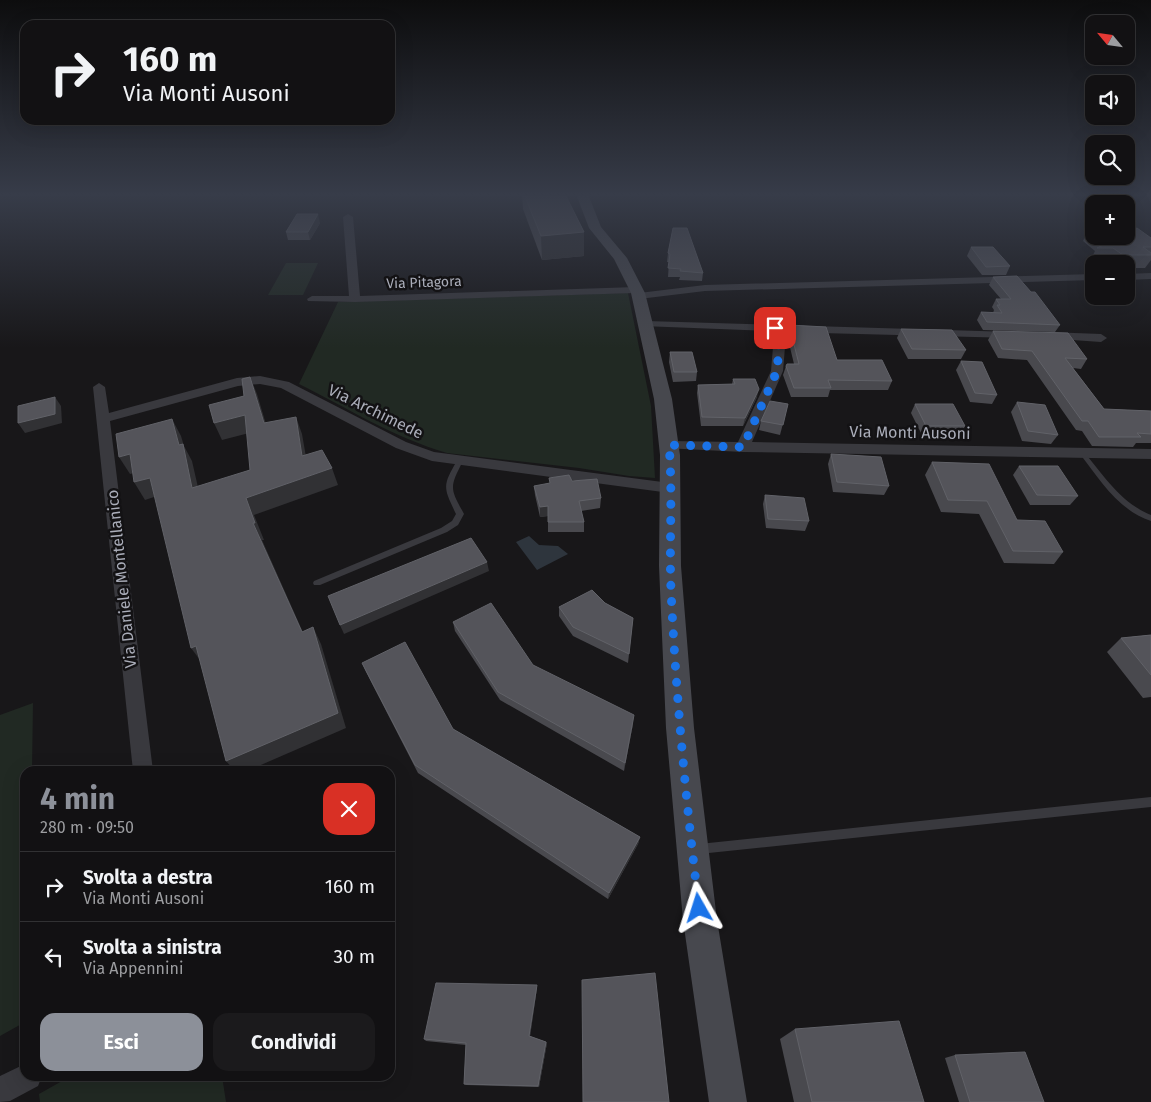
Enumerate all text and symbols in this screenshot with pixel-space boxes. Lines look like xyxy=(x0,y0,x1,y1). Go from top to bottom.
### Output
north arrow xyxy=(1085,15,1135,65)
map controls xyxy=(1085,15,1135,305)
text: 160 m xyxy=(123,38,217,80)
icon: right xyxy=(40,40,105,105)
button: sound xyxy=(1085,75,1135,125)
text: Via Monti Ausoni xyxy=(123,80,290,107)
button: search xyxy=(1085,135,1135,185)
button: + xyxy=(1085,195,1135,245)
button: − xyxy=(1085,255,1135,305)
street label: Via Pitagora xyxy=(386,273,462,292)
pin xyxy=(754,307,796,349)
icon: arrive xyxy=(761,314,789,342)
street label: Via Archimede xyxy=(325,380,426,443)
street label: Via Monti Ausoni xyxy=(849,422,971,443)
street label: Via Daniele Montellanico xyxy=(103,489,140,669)
text: 4 min xyxy=(40,781,115,817)
button: close xyxy=(323,783,375,835)
text: 280 m · 09:50 xyxy=(40,818,134,837)
text: Svolta a destra xyxy=(83,866,213,889)
icon: right xyxy=(40,873,68,901)
text: 160 m xyxy=(325,875,375,898)
position arrow xyxy=(672,881,724,933)
text: Via Monti Ausoni xyxy=(83,889,204,908)
text: Svolta a sinistra xyxy=(83,936,222,959)
icon: left xyxy=(40,943,68,971)
text: 30 m xyxy=(334,945,375,968)
text: Via Appennini xyxy=(83,959,183,978)
button: Esci xyxy=(40,1013,203,1071)
button: Condividi xyxy=(213,1013,375,1071)

